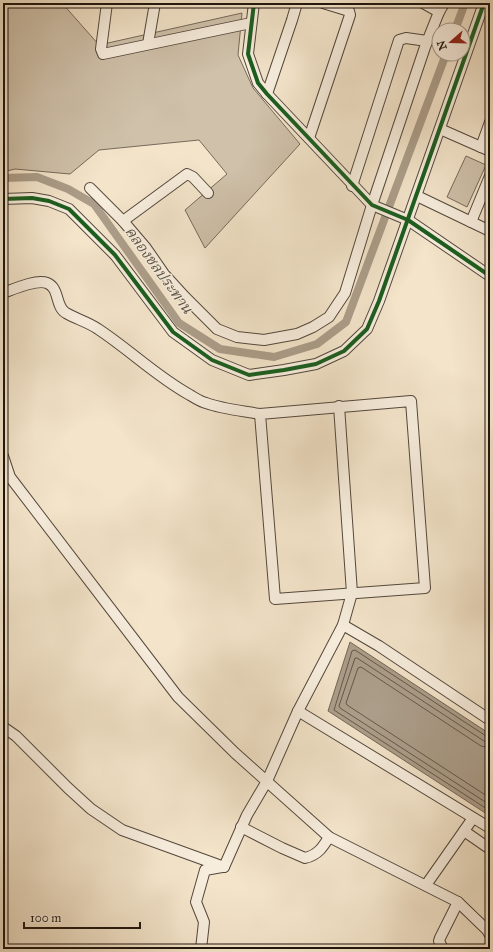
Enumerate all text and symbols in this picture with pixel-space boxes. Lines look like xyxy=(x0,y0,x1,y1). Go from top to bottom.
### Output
north arrow xyxy=(431,22,471,62)
text: N xyxy=(434,38,450,52)
water label: คลองชลประทาน xyxy=(121,223,197,317)
scale bar xyxy=(24,904,140,930)
text: 100 m xyxy=(30,911,61,925)

